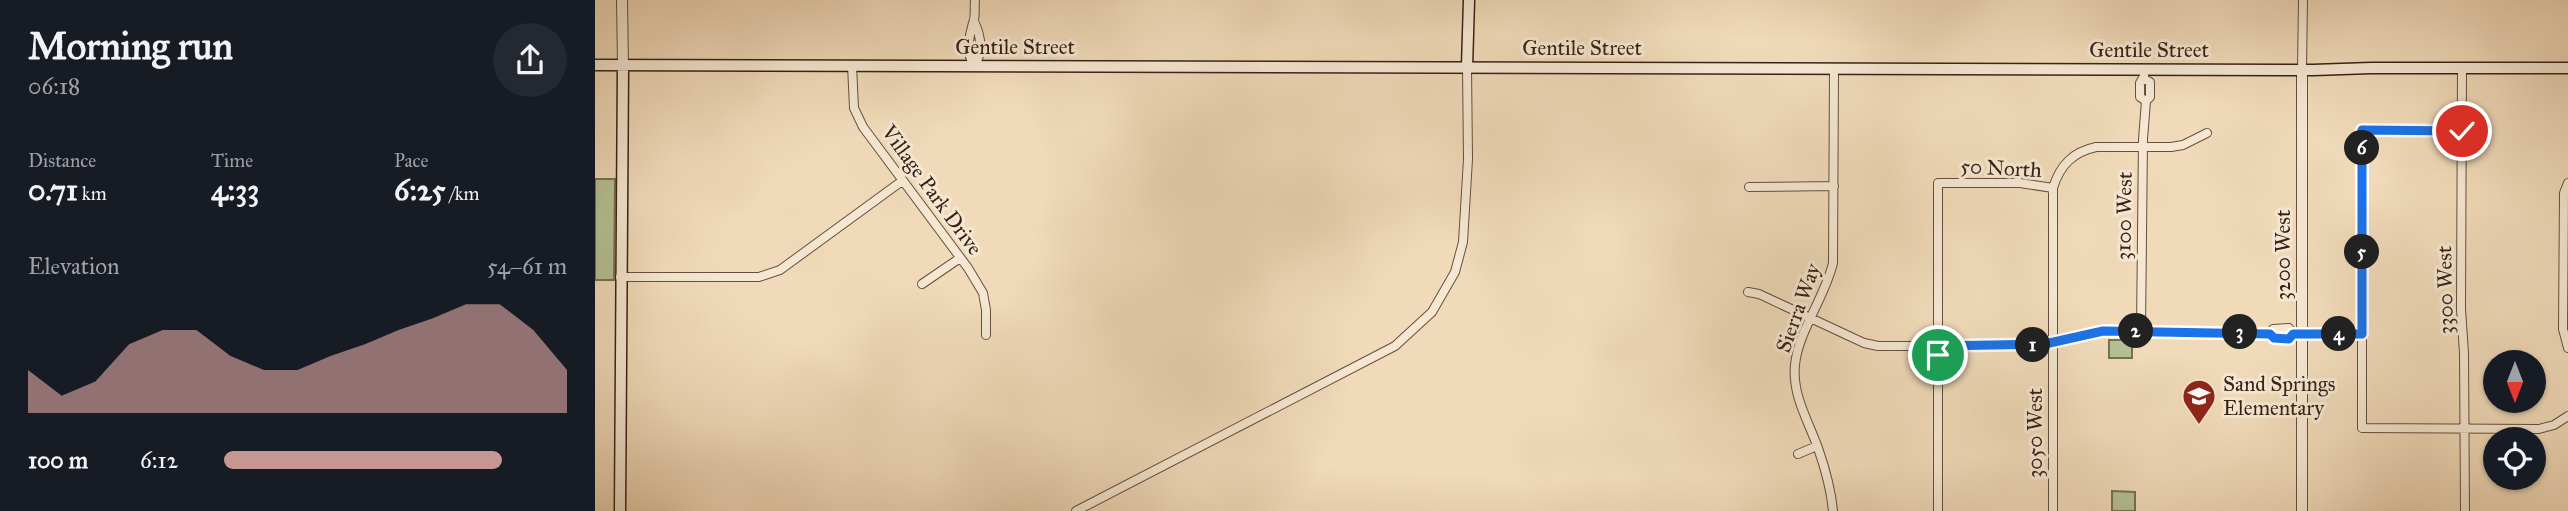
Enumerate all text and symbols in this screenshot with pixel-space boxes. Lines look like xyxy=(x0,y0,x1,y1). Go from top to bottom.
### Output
text: Morning run xyxy=(28,23,233,69)
button: share xyxy=(493,23,567,97)
street label: Gentile Street xyxy=(955,34,1075,60)
street label: Gentile Street xyxy=(1522,35,1642,61)
street label: Gentile Street xyxy=(2089,37,2209,63)
text: 06:18 xyxy=(28,72,80,100)
pin xyxy=(2432,101,2492,161)
icon: check xyxy=(2443,112,2481,150)
street label: Village Park Drive xyxy=(875,119,988,260)
pin: 6 xyxy=(2345,130,2379,166)
text: 6 xyxy=(2357,136,2366,159)
text: Distance xyxy=(28,149,96,172)
text: Time xyxy=(211,149,253,172)
text: Pace xyxy=(394,149,428,172)
street label: 50 North xyxy=(1960,153,2043,183)
street label: 3100 West xyxy=(2110,171,2138,260)
text: 0.71 xyxy=(28,172,78,208)
text: 4:33 xyxy=(211,172,259,208)
text: 6:25 xyxy=(394,172,445,208)
text: km xyxy=(78,182,107,205)
text: /km xyxy=(445,182,479,205)
street label: 3200 West xyxy=(2270,209,2296,300)
pin: 5 xyxy=(2345,234,2379,270)
text: 5 xyxy=(2357,240,2366,263)
street label: 3300 West xyxy=(2431,245,2459,335)
text: Elevation xyxy=(28,252,119,280)
text: 54–61 m xyxy=(487,252,567,280)
street label: Sierra Way xyxy=(1770,259,1827,356)
pin: 2 xyxy=(2119,314,2153,348)
pin: 3 xyxy=(2223,314,2257,350)
pin: 4 xyxy=(2321,316,2357,352)
text: 2 xyxy=(2131,319,2140,342)
text: 3 xyxy=(2236,320,2243,343)
text: 4 xyxy=(2333,322,2344,345)
pin xyxy=(1908,325,1968,385)
pin: 1 xyxy=(2015,328,2051,362)
text: 1 xyxy=(2029,333,2036,356)
icon: arrive xyxy=(1919,336,1957,374)
north arrow xyxy=(2483,350,2546,413)
map controls xyxy=(2483,350,2546,490)
place label: Sand Springs Elementary xyxy=(2223,371,2335,421)
school or university icon: Sand Springs Elementary xyxy=(2180,377,2218,426)
street label: 3050 West xyxy=(2022,387,2048,478)
button: locate xyxy=(2483,427,2546,490)
text: 100 m xyxy=(28,446,88,474)
text: 6:12 xyxy=(140,446,178,474)

